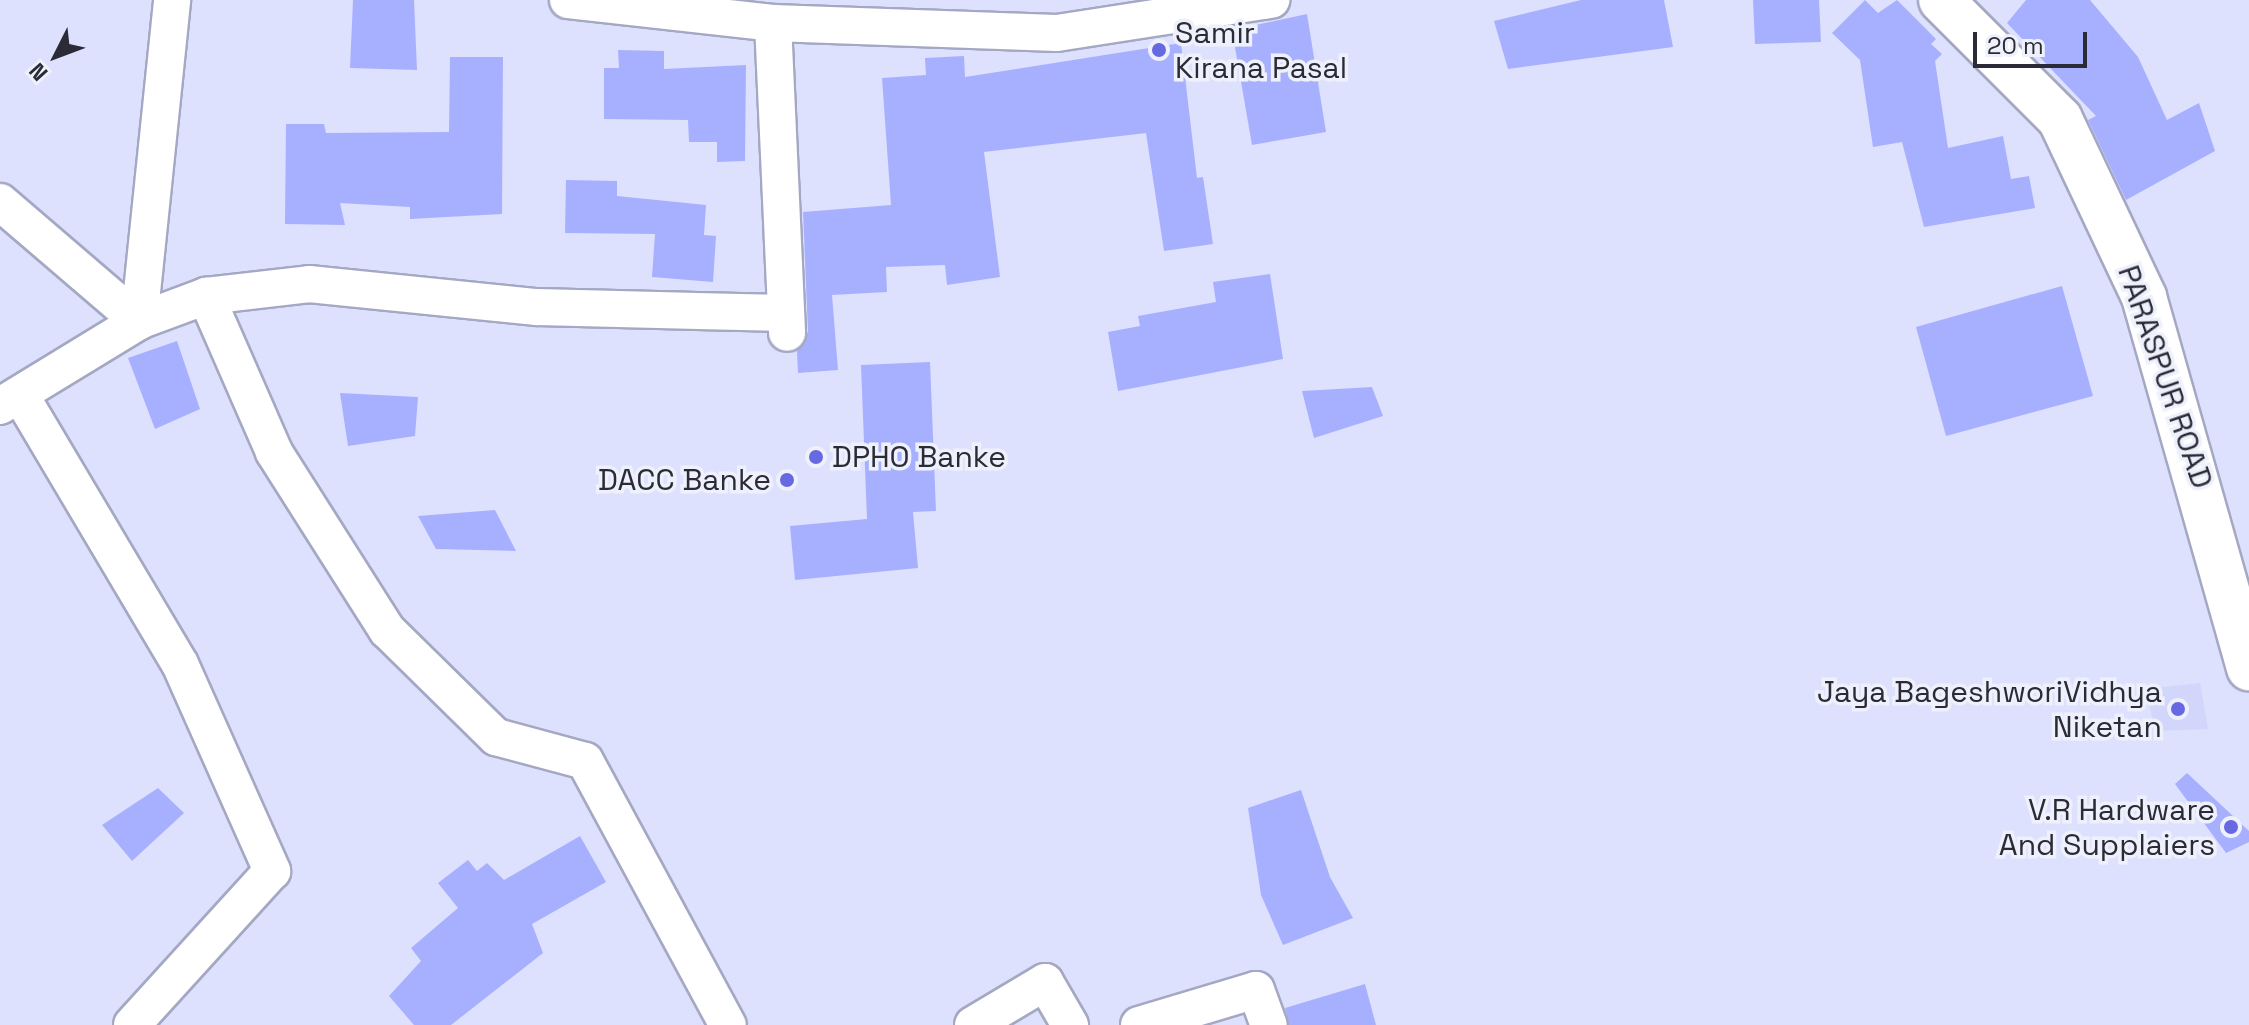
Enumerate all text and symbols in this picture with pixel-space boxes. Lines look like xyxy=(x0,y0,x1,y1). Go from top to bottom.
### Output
place label: Samir Kirana Pasal xyxy=(1175,15,1347,86)
north arrow xyxy=(16,16,96,96)
scale bar xyxy=(1977,16,2091,66)
text: 20 m xyxy=(1987,30,2044,61)
marker: Samir Kirana Pasal xyxy=(1150,41,1168,59)
text: N xyxy=(23,57,54,87)
street label: PARASPUR ROAD xyxy=(2110,261,2220,493)
place label: DPHO Banke xyxy=(832,439,1006,475)
marker: DPHO Banke xyxy=(807,448,825,466)
place label: DACC Banke xyxy=(598,462,771,498)
marker: DACC Banke xyxy=(778,471,796,489)
place label: Jaya BageshworiVidhya Niketan xyxy=(1817,674,2162,744)
marker: Jaya BageshworiVidhya Niketan xyxy=(2169,700,2187,718)
place label: V.R Hardware And Supplaiers xyxy=(1999,792,2215,862)
marker: V.R Hardware And Supplaiers xyxy=(2222,818,2240,836)

